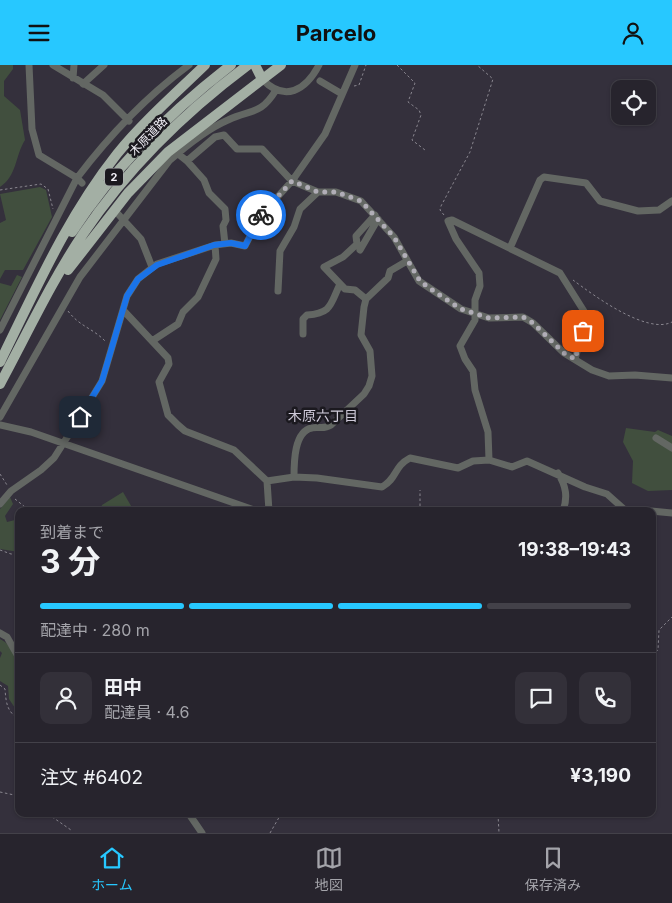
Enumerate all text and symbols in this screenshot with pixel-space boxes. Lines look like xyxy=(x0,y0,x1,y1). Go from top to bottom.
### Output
icon: menu xyxy=(25,19,53,47)
icon: person xyxy=(619,19,647,47)
text: Parcelo xyxy=(296,20,376,46)
map controls xyxy=(611,80,656,125)
button: locate xyxy=(611,80,656,125)
street label: 木原道路 xyxy=(126,114,170,158)
road number: 2 xyxy=(105,169,123,185)
courier xyxy=(236,190,286,240)
icon: bike xyxy=(247,201,275,229)
pin xyxy=(562,310,604,352)
icon: bag xyxy=(569,317,597,345)
pin xyxy=(59,396,101,438)
icon: home xyxy=(66,403,94,431)
district label: 木原六丁目 xyxy=(288,407,358,424)
text: 到着まで xyxy=(40,522,104,542)
text: 19:38–19:43 xyxy=(518,538,631,561)
text: 3 分 xyxy=(40,542,100,581)
text: 配達中 · 280 m xyxy=(40,620,150,640)
button: person xyxy=(40,672,92,724)
button: chat xyxy=(515,672,567,724)
button: phone xyxy=(579,672,631,724)
text: 田中 xyxy=(104,676,142,699)
text: 配達員 · 4.6 xyxy=(104,702,190,722)
text: ¥3,190 xyxy=(570,764,631,787)
text: 注文 #6402 xyxy=(40,766,143,789)
tab: ホーム xyxy=(91,844,133,894)
tab: 地図 xyxy=(315,844,343,894)
tab: 保存済み xyxy=(525,844,581,894)

